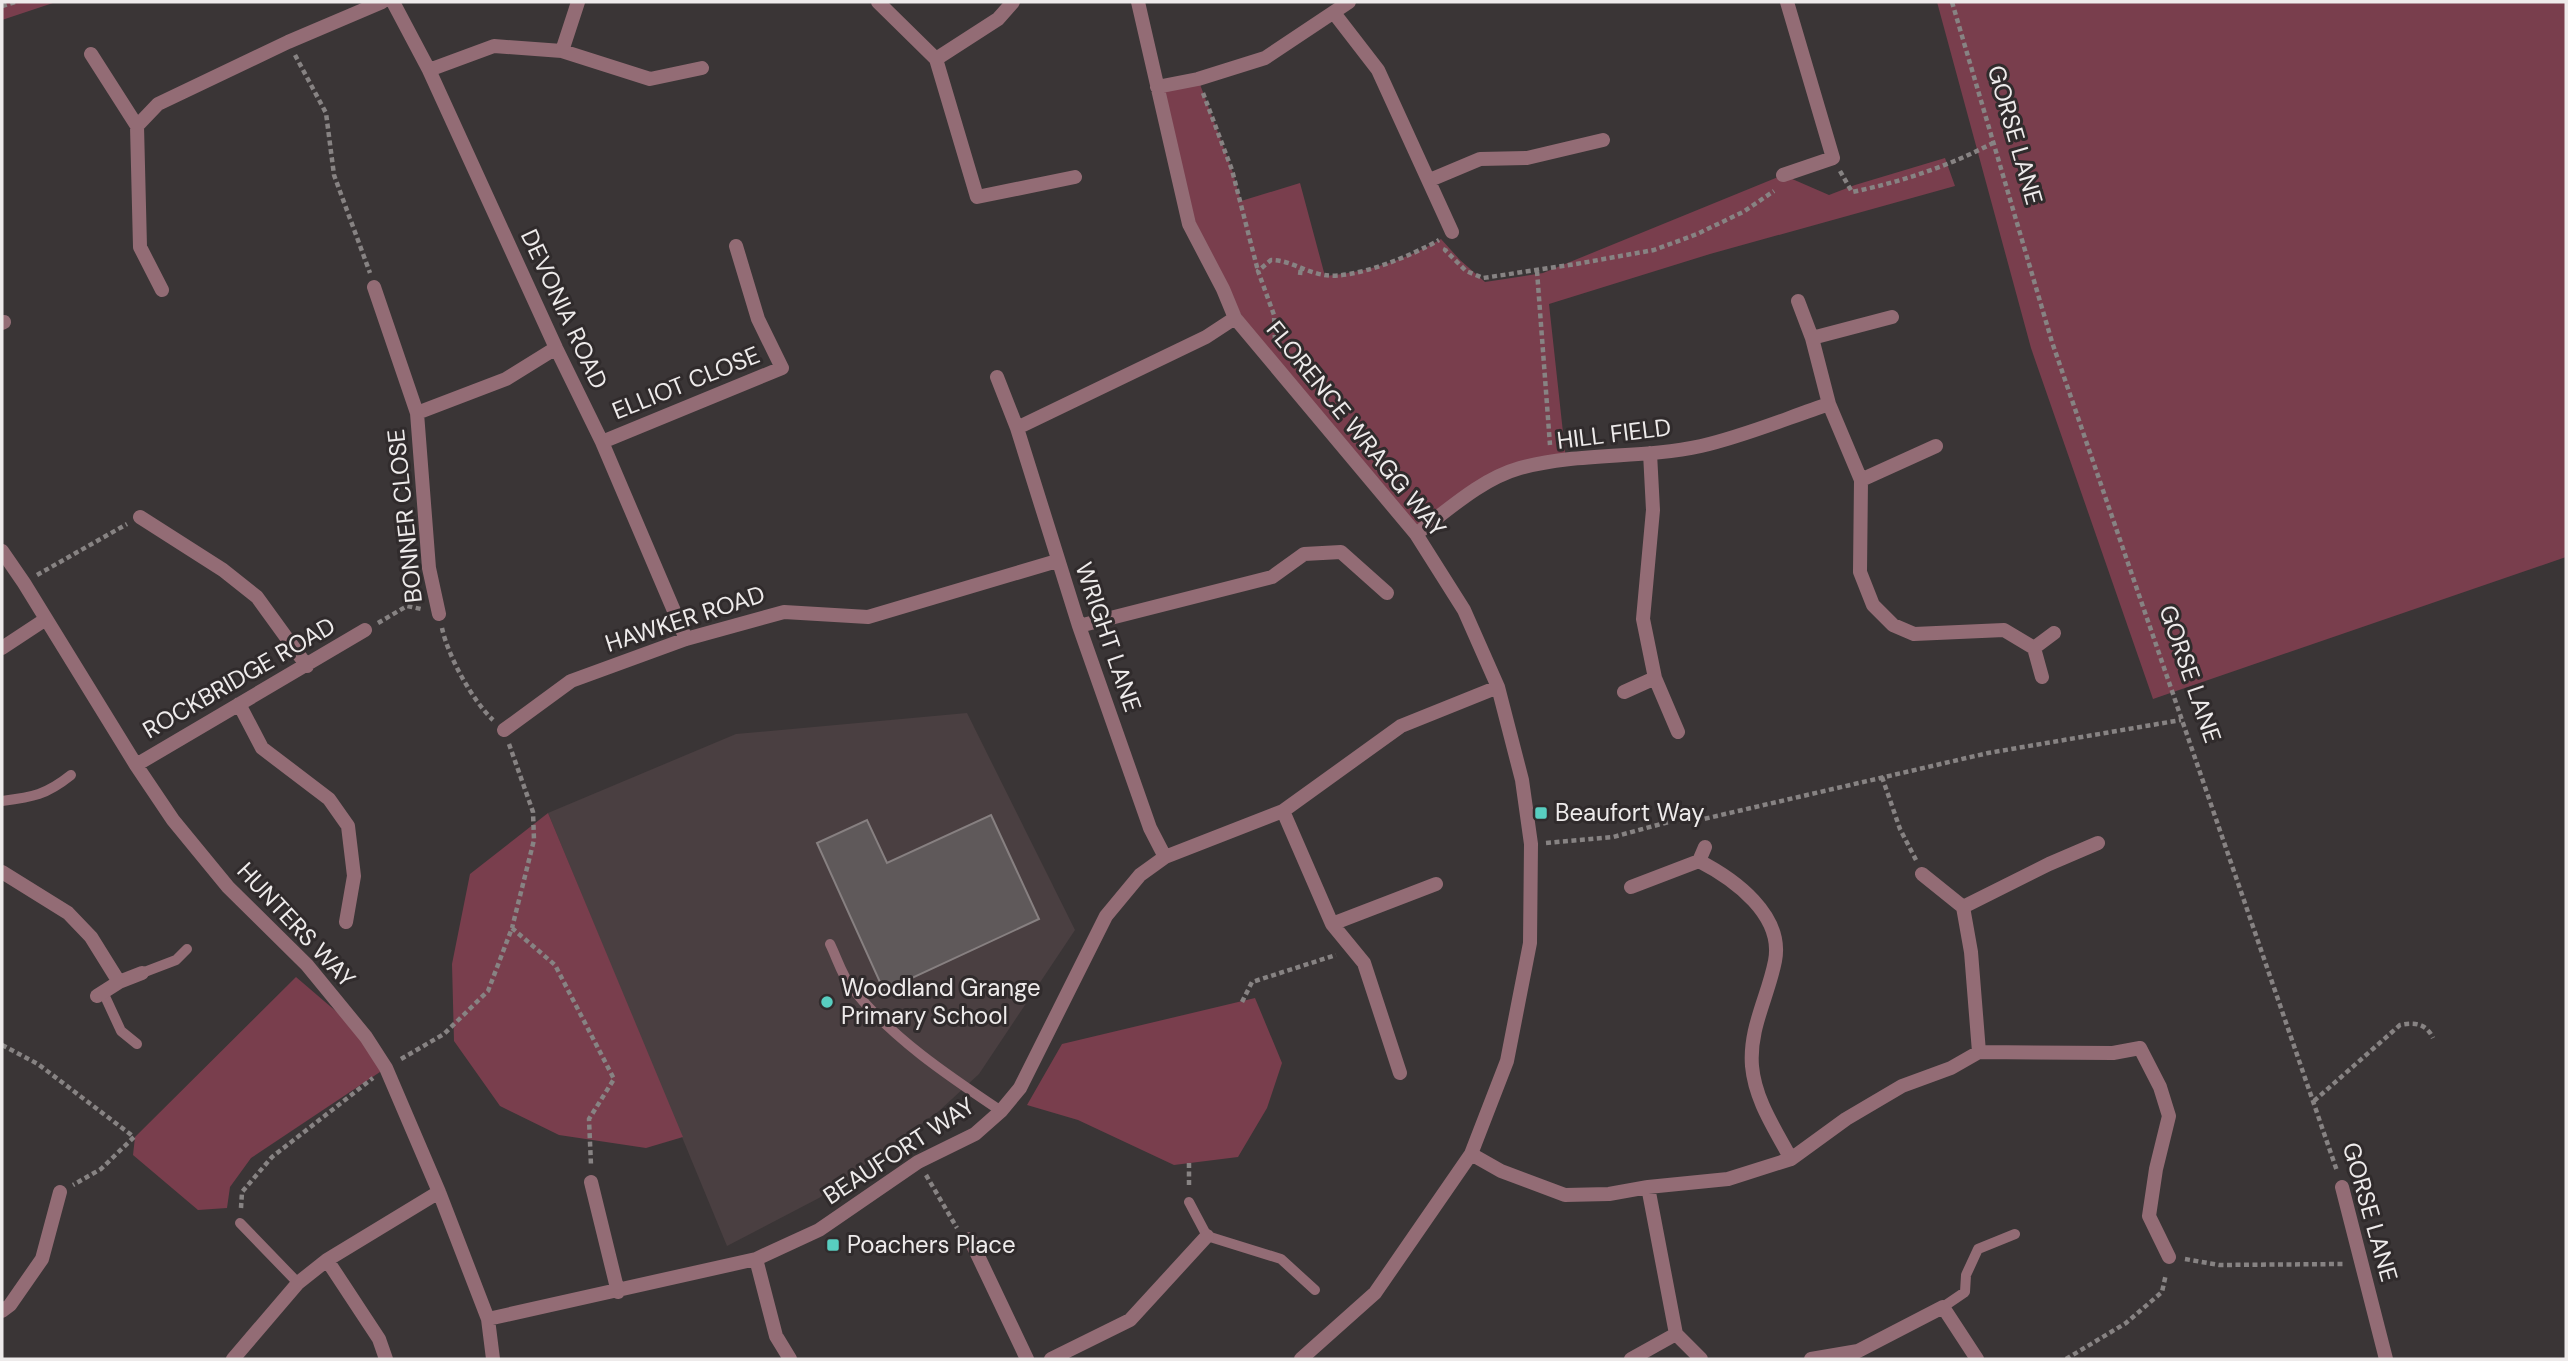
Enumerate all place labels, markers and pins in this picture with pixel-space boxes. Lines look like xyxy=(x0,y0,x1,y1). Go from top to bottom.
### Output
place label: Beaufort Way xyxy=(1555,797,1705,828)
marker: Beaufort Way xyxy=(1533,805,1549,821)
place label: Woodland Grange Primary School xyxy=(841,972,1041,1031)
marker: Woodland Grange Primary School xyxy=(819,994,835,1010)
place label: Poachers Place xyxy=(847,1229,1016,1260)
marker: Poachers Place xyxy=(825,1237,841,1253)

